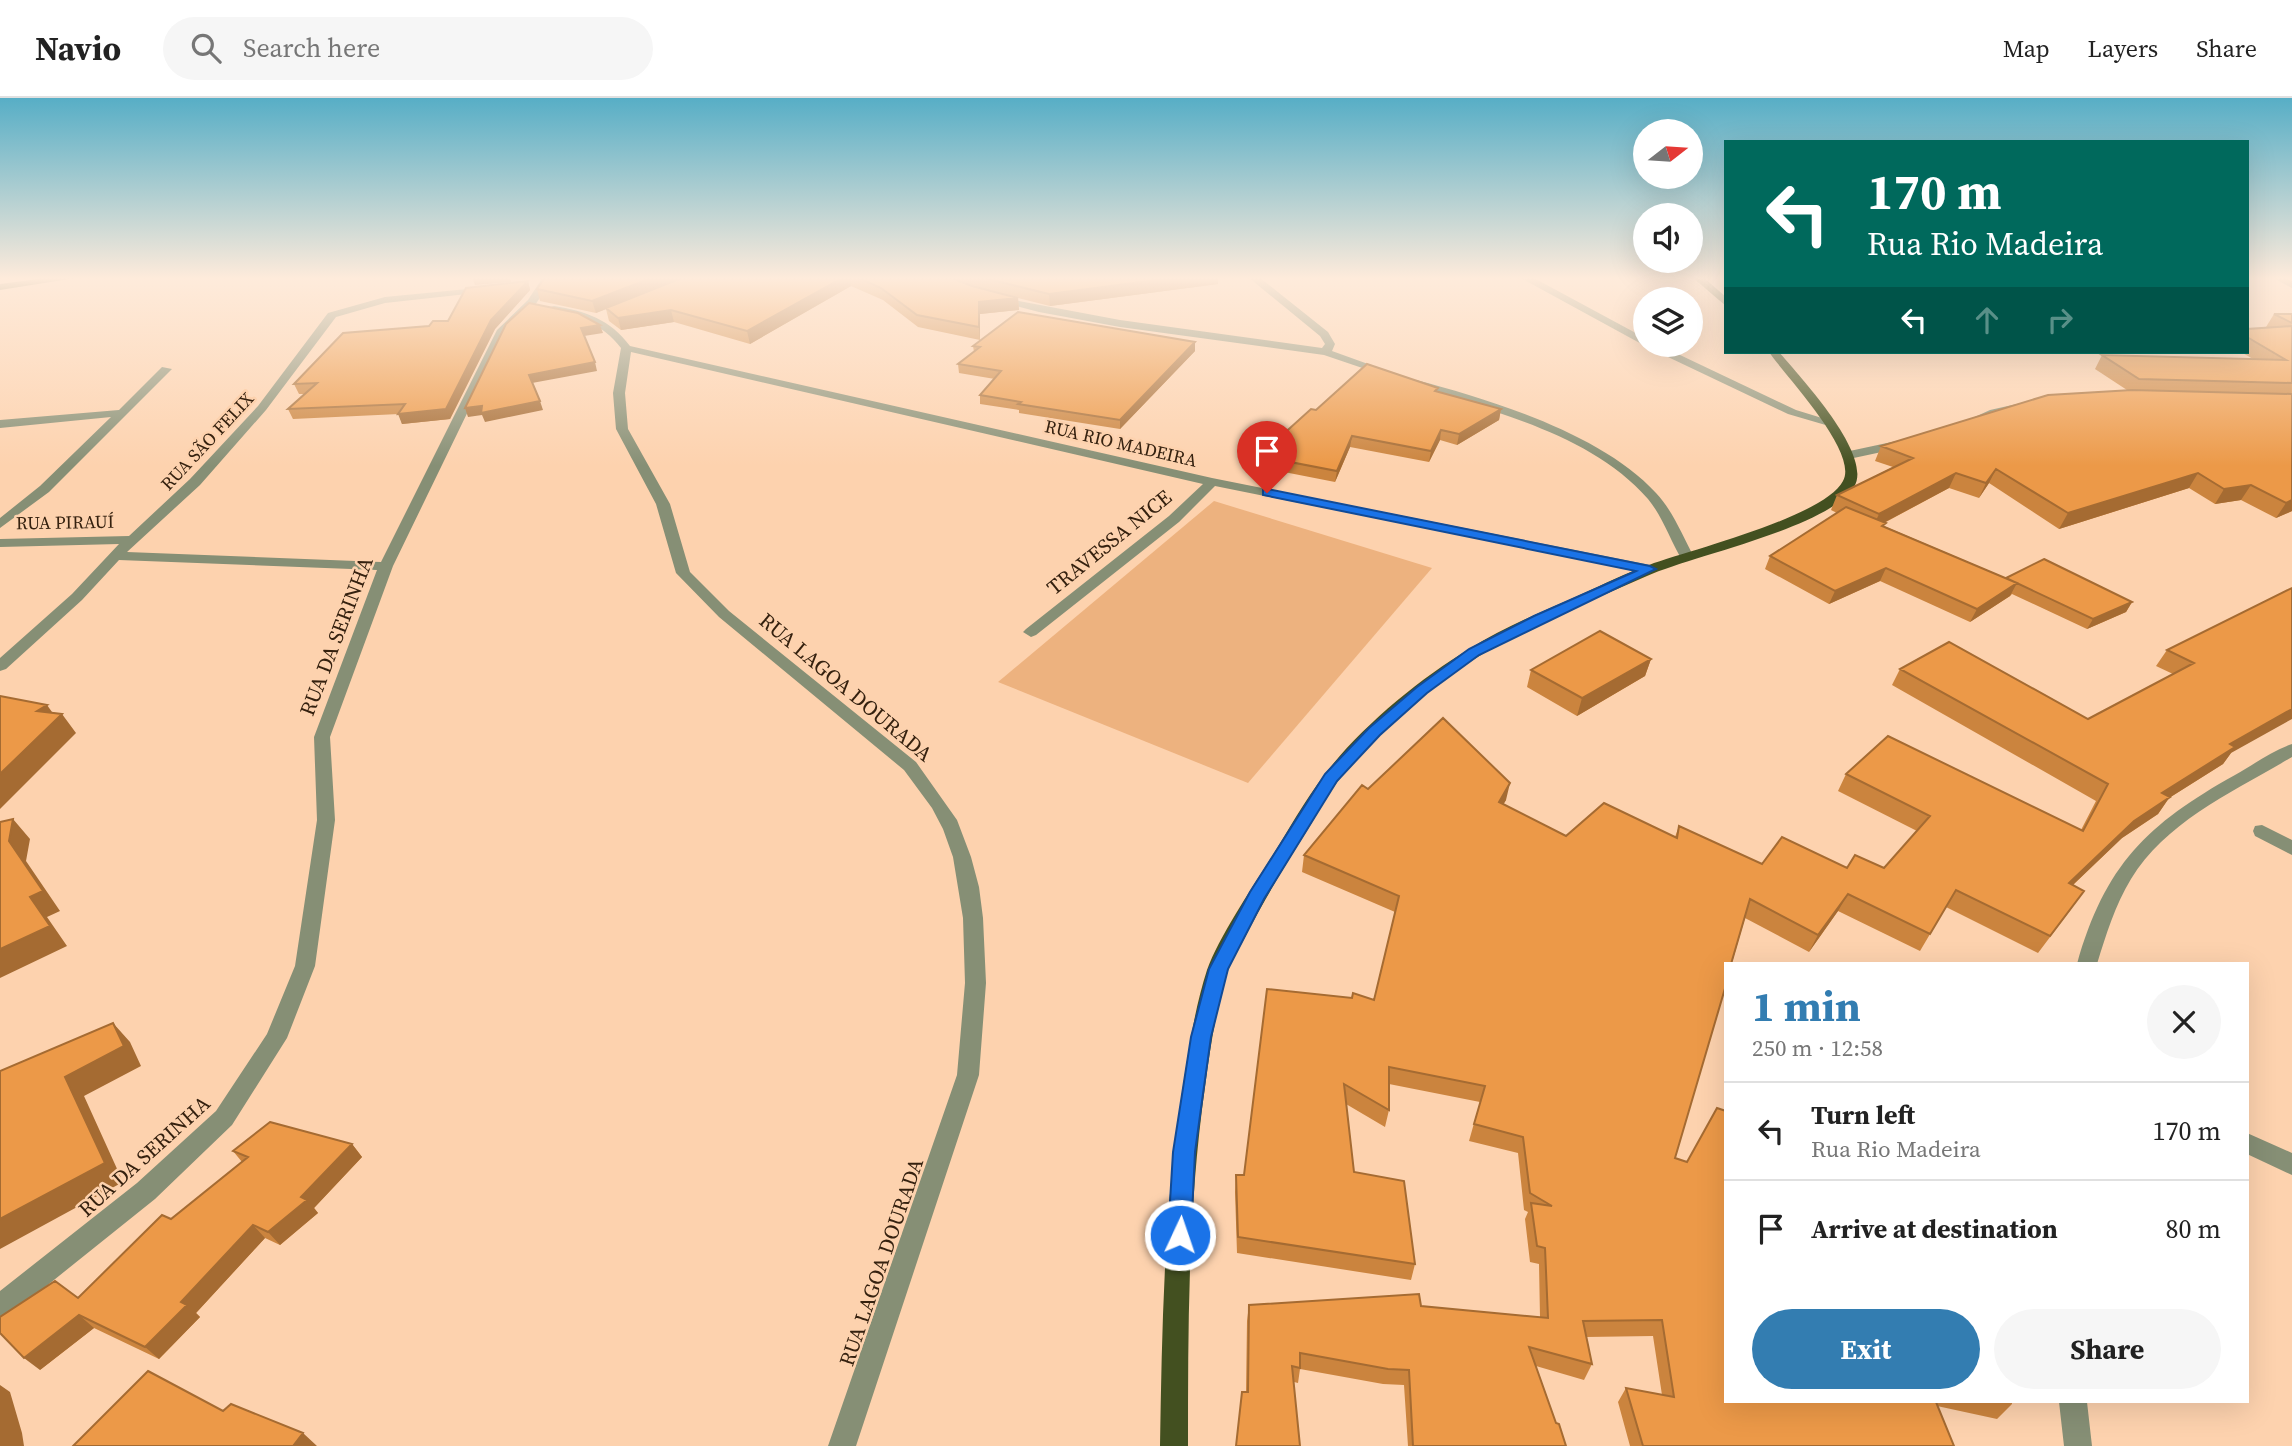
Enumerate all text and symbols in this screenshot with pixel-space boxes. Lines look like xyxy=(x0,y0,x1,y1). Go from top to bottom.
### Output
search box xyxy=(163,17,653,80)
text: Navio xyxy=(35,26,121,71)
icon: search xyxy=(187,29,225,67)
text: Search here xyxy=(243,30,380,66)
text: Map xyxy=(2003,32,2050,65)
text: Layers xyxy=(2088,32,2158,65)
text: Share xyxy=(2196,32,2257,65)
north arrow xyxy=(1633,119,1703,189)
map controls xyxy=(1633,119,1703,357)
text: 170 m xyxy=(1867,158,2002,225)
icon: left xyxy=(1752,168,1843,259)
button: sound xyxy=(1633,203,1703,273)
text: Rua Rio Madeira xyxy=(1867,222,2103,266)
button: layers xyxy=(1633,287,1703,357)
icon: left xyxy=(1895,301,1933,339)
icon: ahead xyxy=(1968,301,2006,339)
icon: right xyxy=(2041,301,2079,339)
street label: RUA SÃO FELIX xyxy=(155,386,259,496)
street label: RUA RIO MADEIRA xyxy=(1042,413,1200,473)
pin xyxy=(1237,421,1297,493)
icon: arrive xyxy=(1248,432,1286,470)
street label: TRAVESSA NICE xyxy=(1040,483,1178,601)
street label: RUA PIRAUÍ xyxy=(16,509,114,535)
street label: RUA DA SERINHA xyxy=(292,552,380,720)
street label: RUA LAGOA DOURADA xyxy=(753,606,939,768)
text: 1 min xyxy=(1752,977,1861,1035)
button: close xyxy=(2147,985,2221,1059)
text: 250 m · 12:58 xyxy=(1752,1032,1883,1064)
street label: RUA DA SERINHA xyxy=(72,1089,216,1223)
text: Turn left xyxy=(1811,1097,1915,1133)
icon: left xyxy=(1752,1112,1790,1150)
text: 170 m xyxy=(2153,1113,2221,1149)
text: Rua Rio Madeira xyxy=(1811,1133,1981,1165)
street label: RUA LAGOA DOURADA xyxy=(832,1154,930,1370)
position arrow xyxy=(1143,1198,1217,1272)
icon: arrive xyxy=(1752,1210,1790,1248)
text: Arrive at destination xyxy=(1811,1211,2058,1247)
text: 80 m xyxy=(2166,1211,2221,1247)
button: Exit xyxy=(1752,1309,1980,1389)
button: Share xyxy=(1994,1309,2221,1389)

